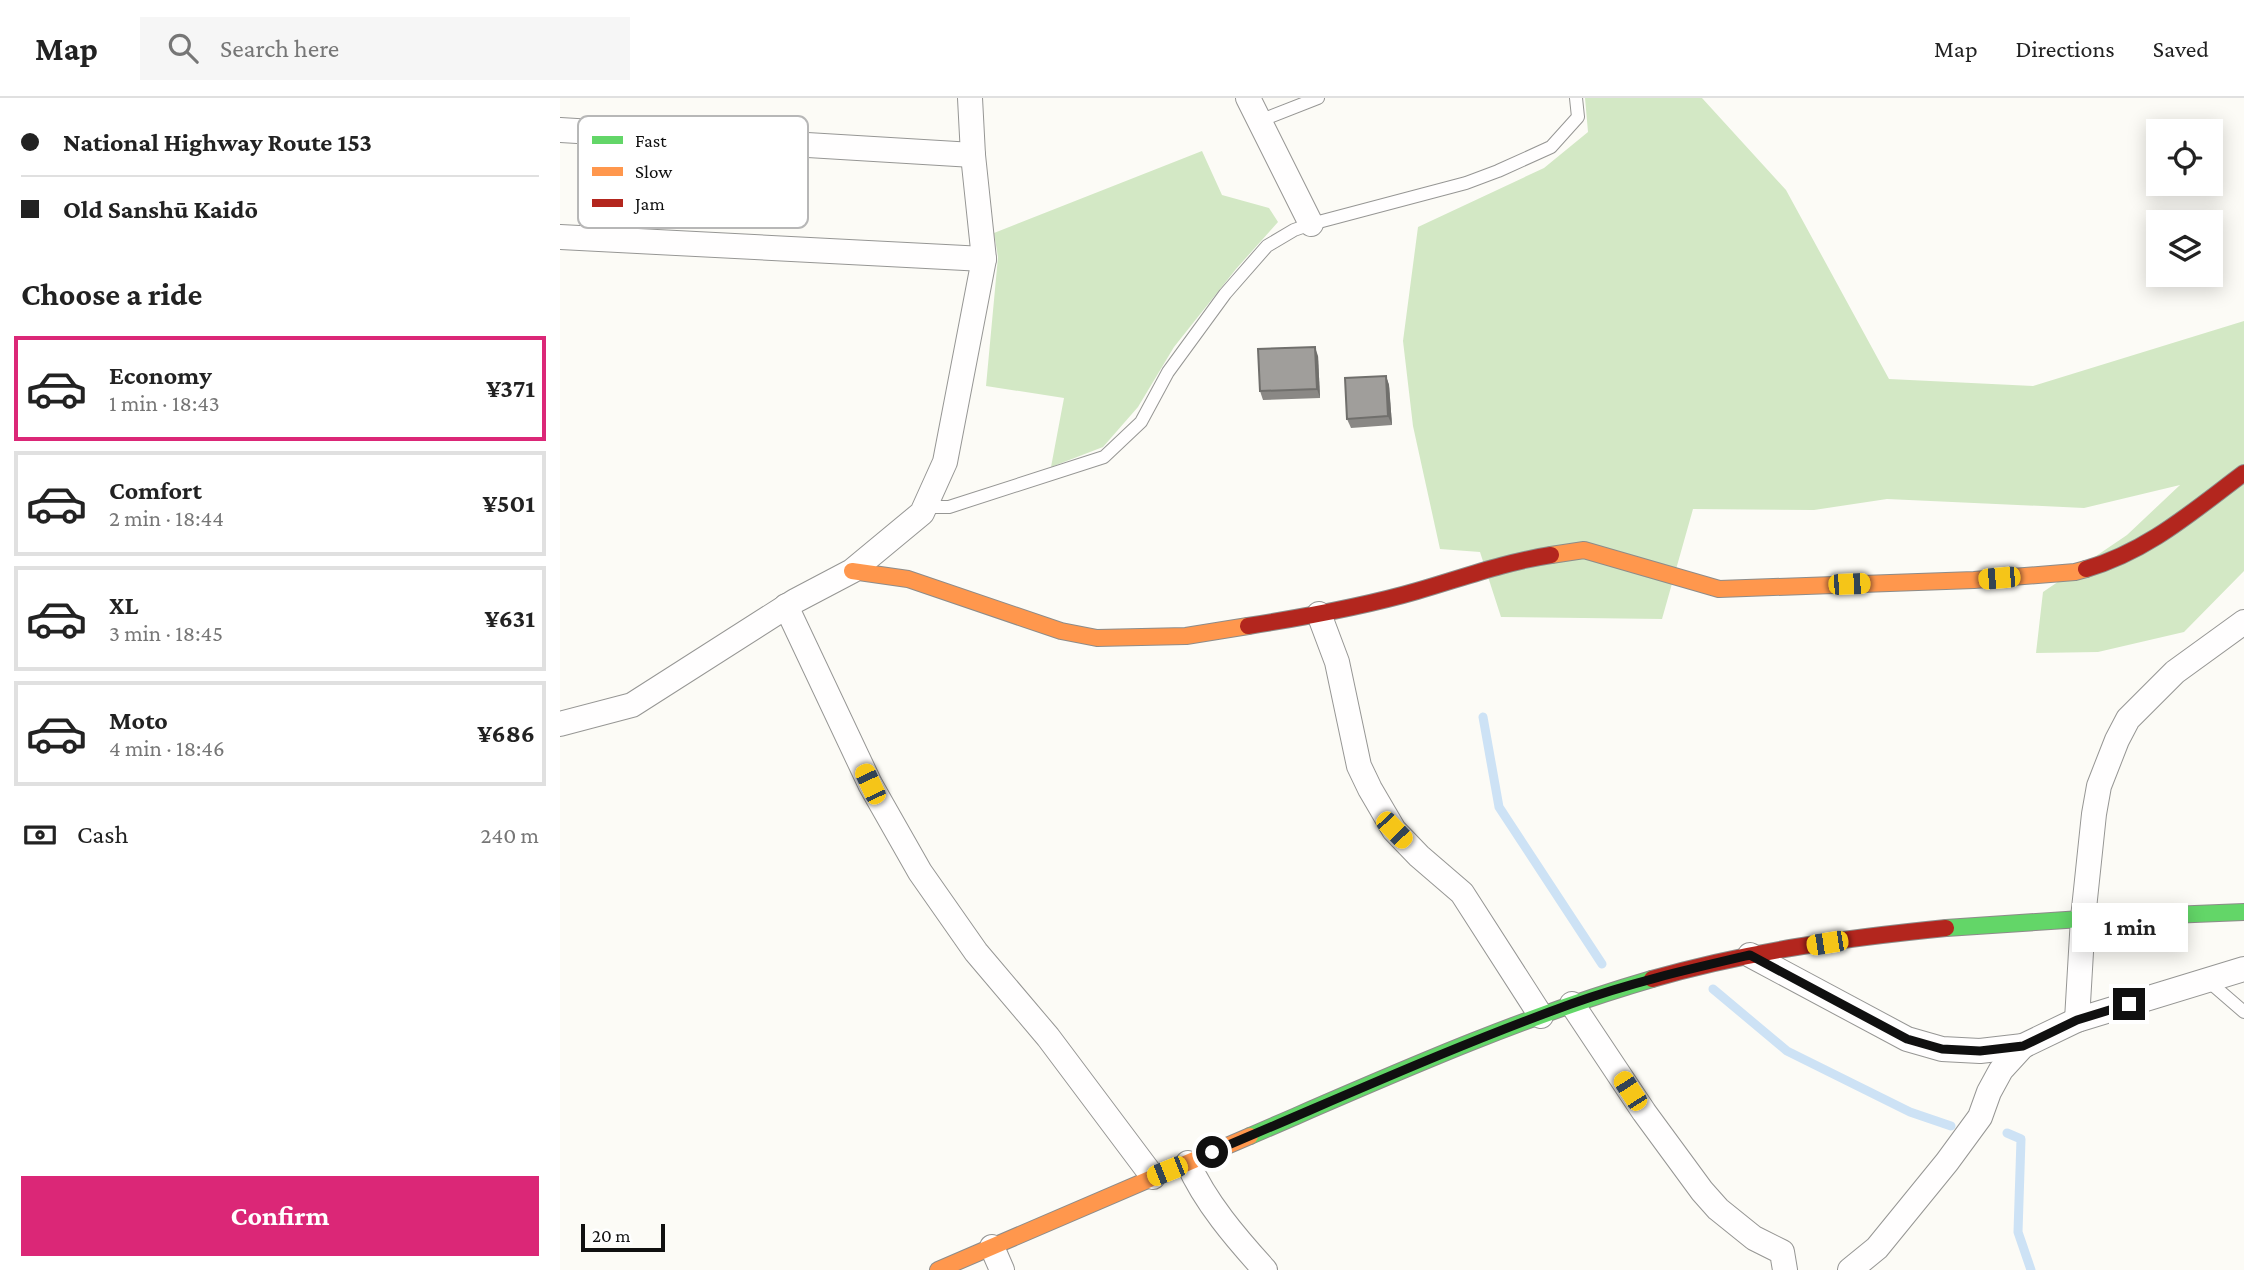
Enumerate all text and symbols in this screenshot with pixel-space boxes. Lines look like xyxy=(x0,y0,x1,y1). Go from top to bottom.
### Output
search box xyxy=(140,17,630,80)
icon: search xyxy=(164,29,202,67)
text: Map xyxy=(35,30,98,67)
text: Search here xyxy=(220,34,339,63)
text: Map xyxy=(1934,35,1978,62)
text: Directions xyxy=(2016,35,2115,62)
text: Saved xyxy=(2153,35,2209,62)
legend xyxy=(578,116,808,228)
map controls xyxy=(2146,119,2223,287)
button: locate xyxy=(2146,119,2223,196)
text: National Highway Route 153 xyxy=(63,128,372,157)
text: Fast xyxy=(635,130,667,151)
text: Slow xyxy=(635,161,672,182)
text: Jam xyxy=(633,193,665,214)
text: Old Sanshū Kaidō xyxy=(63,195,258,224)
button: layers xyxy=(2146,210,2223,287)
text: Choose a ride xyxy=(21,276,202,312)
icon: car xyxy=(25,357,88,420)
text: Economy xyxy=(109,361,212,390)
text: ¥371 xyxy=(486,374,535,403)
text: 1 min · 18:43 xyxy=(109,390,220,416)
icon: car xyxy=(25,472,88,535)
text: Comfort xyxy=(109,476,202,505)
text: ¥501 xyxy=(483,489,535,518)
text: 2 min · 18:44 xyxy=(109,505,224,531)
car xyxy=(1978,566,2021,590)
car xyxy=(1828,573,1871,595)
icon: car xyxy=(25,587,88,650)
text: XL xyxy=(109,591,138,620)
text: ¥631 xyxy=(485,604,535,633)
text: 3 min · 18:45 xyxy=(109,620,223,646)
icon: car xyxy=(25,702,88,765)
text: Moto xyxy=(109,706,168,735)
text: ¥686 xyxy=(477,719,535,748)
text: 4 min · 18:46 xyxy=(109,735,225,761)
car xyxy=(852,761,889,807)
car xyxy=(1372,808,1417,852)
icon: cash xyxy=(21,816,59,854)
text: Cash xyxy=(77,820,128,849)
text: 240 m xyxy=(480,822,539,848)
callout: 1 min xyxy=(2071,902,2187,951)
text: 1 min xyxy=(2104,914,2156,940)
car xyxy=(1805,929,1850,957)
route end xyxy=(2113,988,2145,1020)
car xyxy=(1610,1068,1651,1114)
route start xyxy=(1196,1136,1228,1168)
car xyxy=(1144,1153,1191,1189)
button: Confirm xyxy=(21,1176,539,1256)
scale bar xyxy=(581,1221,665,1253)
text: 20 m xyxy=(592,1225,631,1246)

